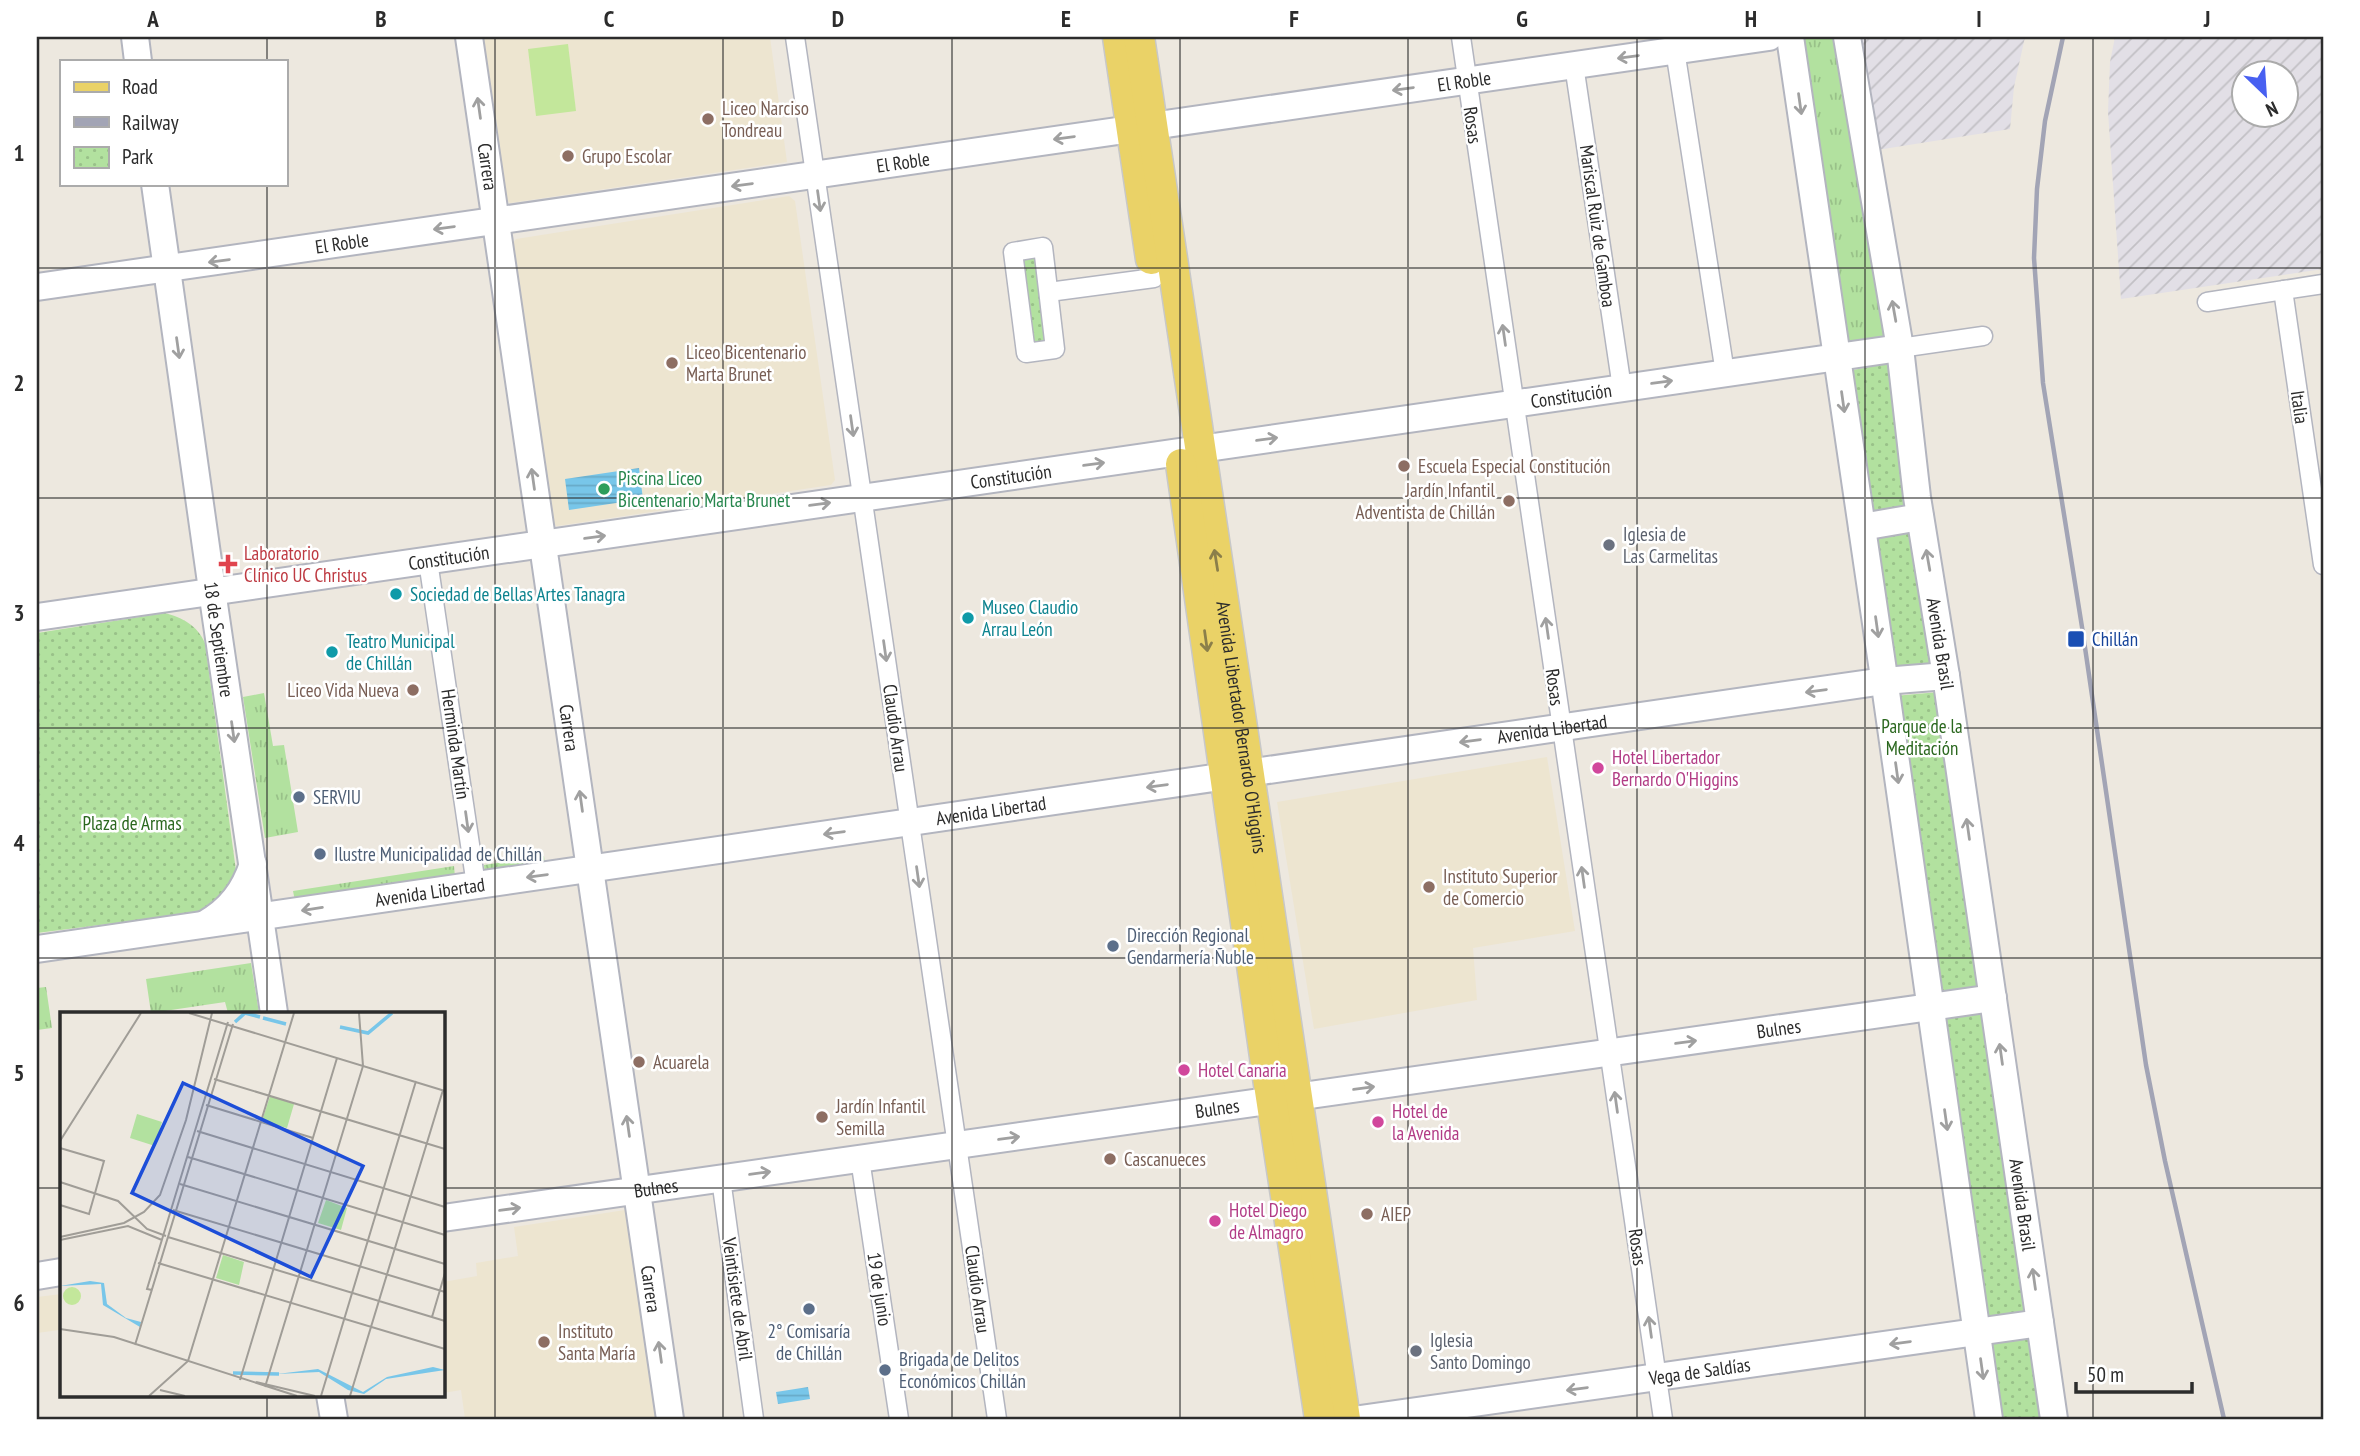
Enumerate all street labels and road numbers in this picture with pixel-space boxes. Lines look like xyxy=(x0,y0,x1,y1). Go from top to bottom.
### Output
street label: El Roble xyxy=(1436,65,1493,97)
street label: Rosas xyxy=(1459,105,1487,145)
street label: Carrera xyxy=(473,142,503,192)
street label: Mariscal Ruiz de Gamboa xyxy=(1575,143,1621,309)
street label: El Roble xyxy=(875,146,931,178)
street label: El Roble xyxy=(314,227,370,259)
street label: Constitución xyxy=(1529,378,1613,413)
street label: Italia xyxy=(2286,389,2314,425)
street label: Constitución xyxy=(969,459,1053,494)
street label: Constitución xyxy=(407,540,491,575)
street label: 18 de Septiembre xyxy=(199,580,240,699)
street label: Avenida Brasil xyxy=(1921,596,1960,692)
street label: Avenida Libertador Bernardo O'Higgins xyxy=(1211,600,1273,855)
street label: Rosas xyxy=(1541,667,1569,707)
street label: Claudio Arrau xyxy=(878,683,914,773)
street label: Herminda Martín xyxy=(436,687,476,801)
street label: Carrera xyxy=(554,703,585,753)
street label: Avenida Libertad xyxy=(1495,709,1609,749)
street label: Avenida Libertad xyxy=(934,790,1048,830)
street label: Avenida Libertad xyxy=(373,872,486,912)
street label: Bulnes xyxy=(1755,1013,1802,1043)
street label: Bulnes xyxy=(1194,1093,1241,1123)
street label: Avenida Brasil xyxy=(2004,1157,2041,1253)
street label: Bulnes xyxy=(632,1173,679,1203)
street label: Rosas xyxy=(1624,1227,1652,1267)
street label: Veintisiete de Abril xyxy=(717,1235,759,1362)
street label: Claudio Arrau xyxy=(960,1244,996,1334)
street label: 19 de junio xyxy=(862,1250,898,1328)
street label: Carrera xyxy=(636,1264,666,1314)
street label: Vega de Saldías xyxy=(1646,1352,1752,1390)

